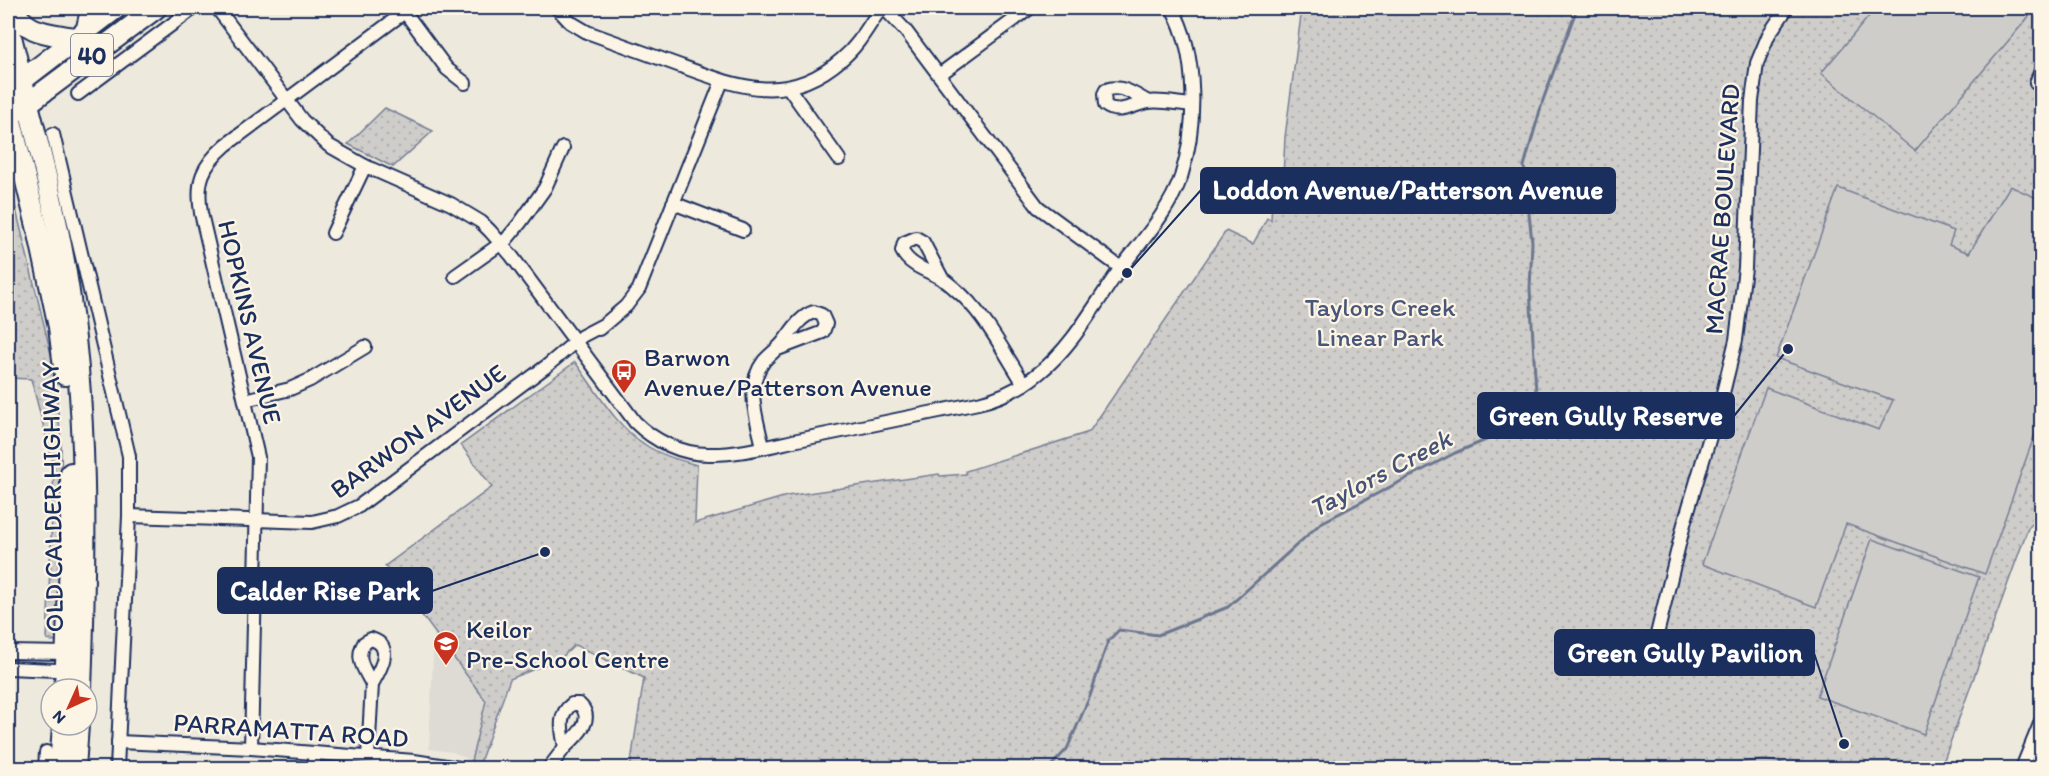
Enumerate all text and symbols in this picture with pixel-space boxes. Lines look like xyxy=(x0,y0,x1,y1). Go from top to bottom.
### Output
road number: 40 xyxy=(71,34,113,76)
street label: MACRAE BOULEVARD xyxy=(1697,83,1747,335)
callout: Loddon Avenue/Patterson Avenue xyxy=(1201,168,1615,213)
text: Loddon Avenue/Patterson Avenue xyxy=(1213,173,1603,206)
street label: HOPKINS AVENUE xyxy=(211,217,289,427)
park label: Taylors Creek Linear Park xyxy=(1305,291,1456,353)
place label: Barwon Avenue/Patterson Avenue xyxy=(644,341,932,403)
street label: BARWON AVENUE xyxy=(324,357,512,505)
bus stop icon: Barwon Avenue/Patterson Avenue xyxy=(609,357,639,395)
street label: OLD CALDER HIGHWAY xyxy=(34,361,70,633)
callout: Green Gully Reserve xyxy=(1478,393,1734,438)
text: Green Gully Reserve xyxy=(1489,399,1723,432)
water label: Taylors Creek xyxy=(1303,421,1459,524)
callout: Calder Rise Park xyxy=(218,568,432,613)
text: Calder Rise Park xyxy=(230,574,421,607)
place label: Keilor Pre-School Centre xyxy=(466,613,669,675)
school or university icon: Keilor Pre-School Centre xyxy=(431,629,461,667)
callout: Green Gully Pavilion xyxy=(1555,630,1814,675)
text: Green Gully Pavilion xyxy=(1567,636,1803,669)
north arrow xyxy=(39,677,99,737)
street label: PARRAMATTA ROAD xyxy=(172,706,410,754)
text: N xyxy=(48,707,69,728)

